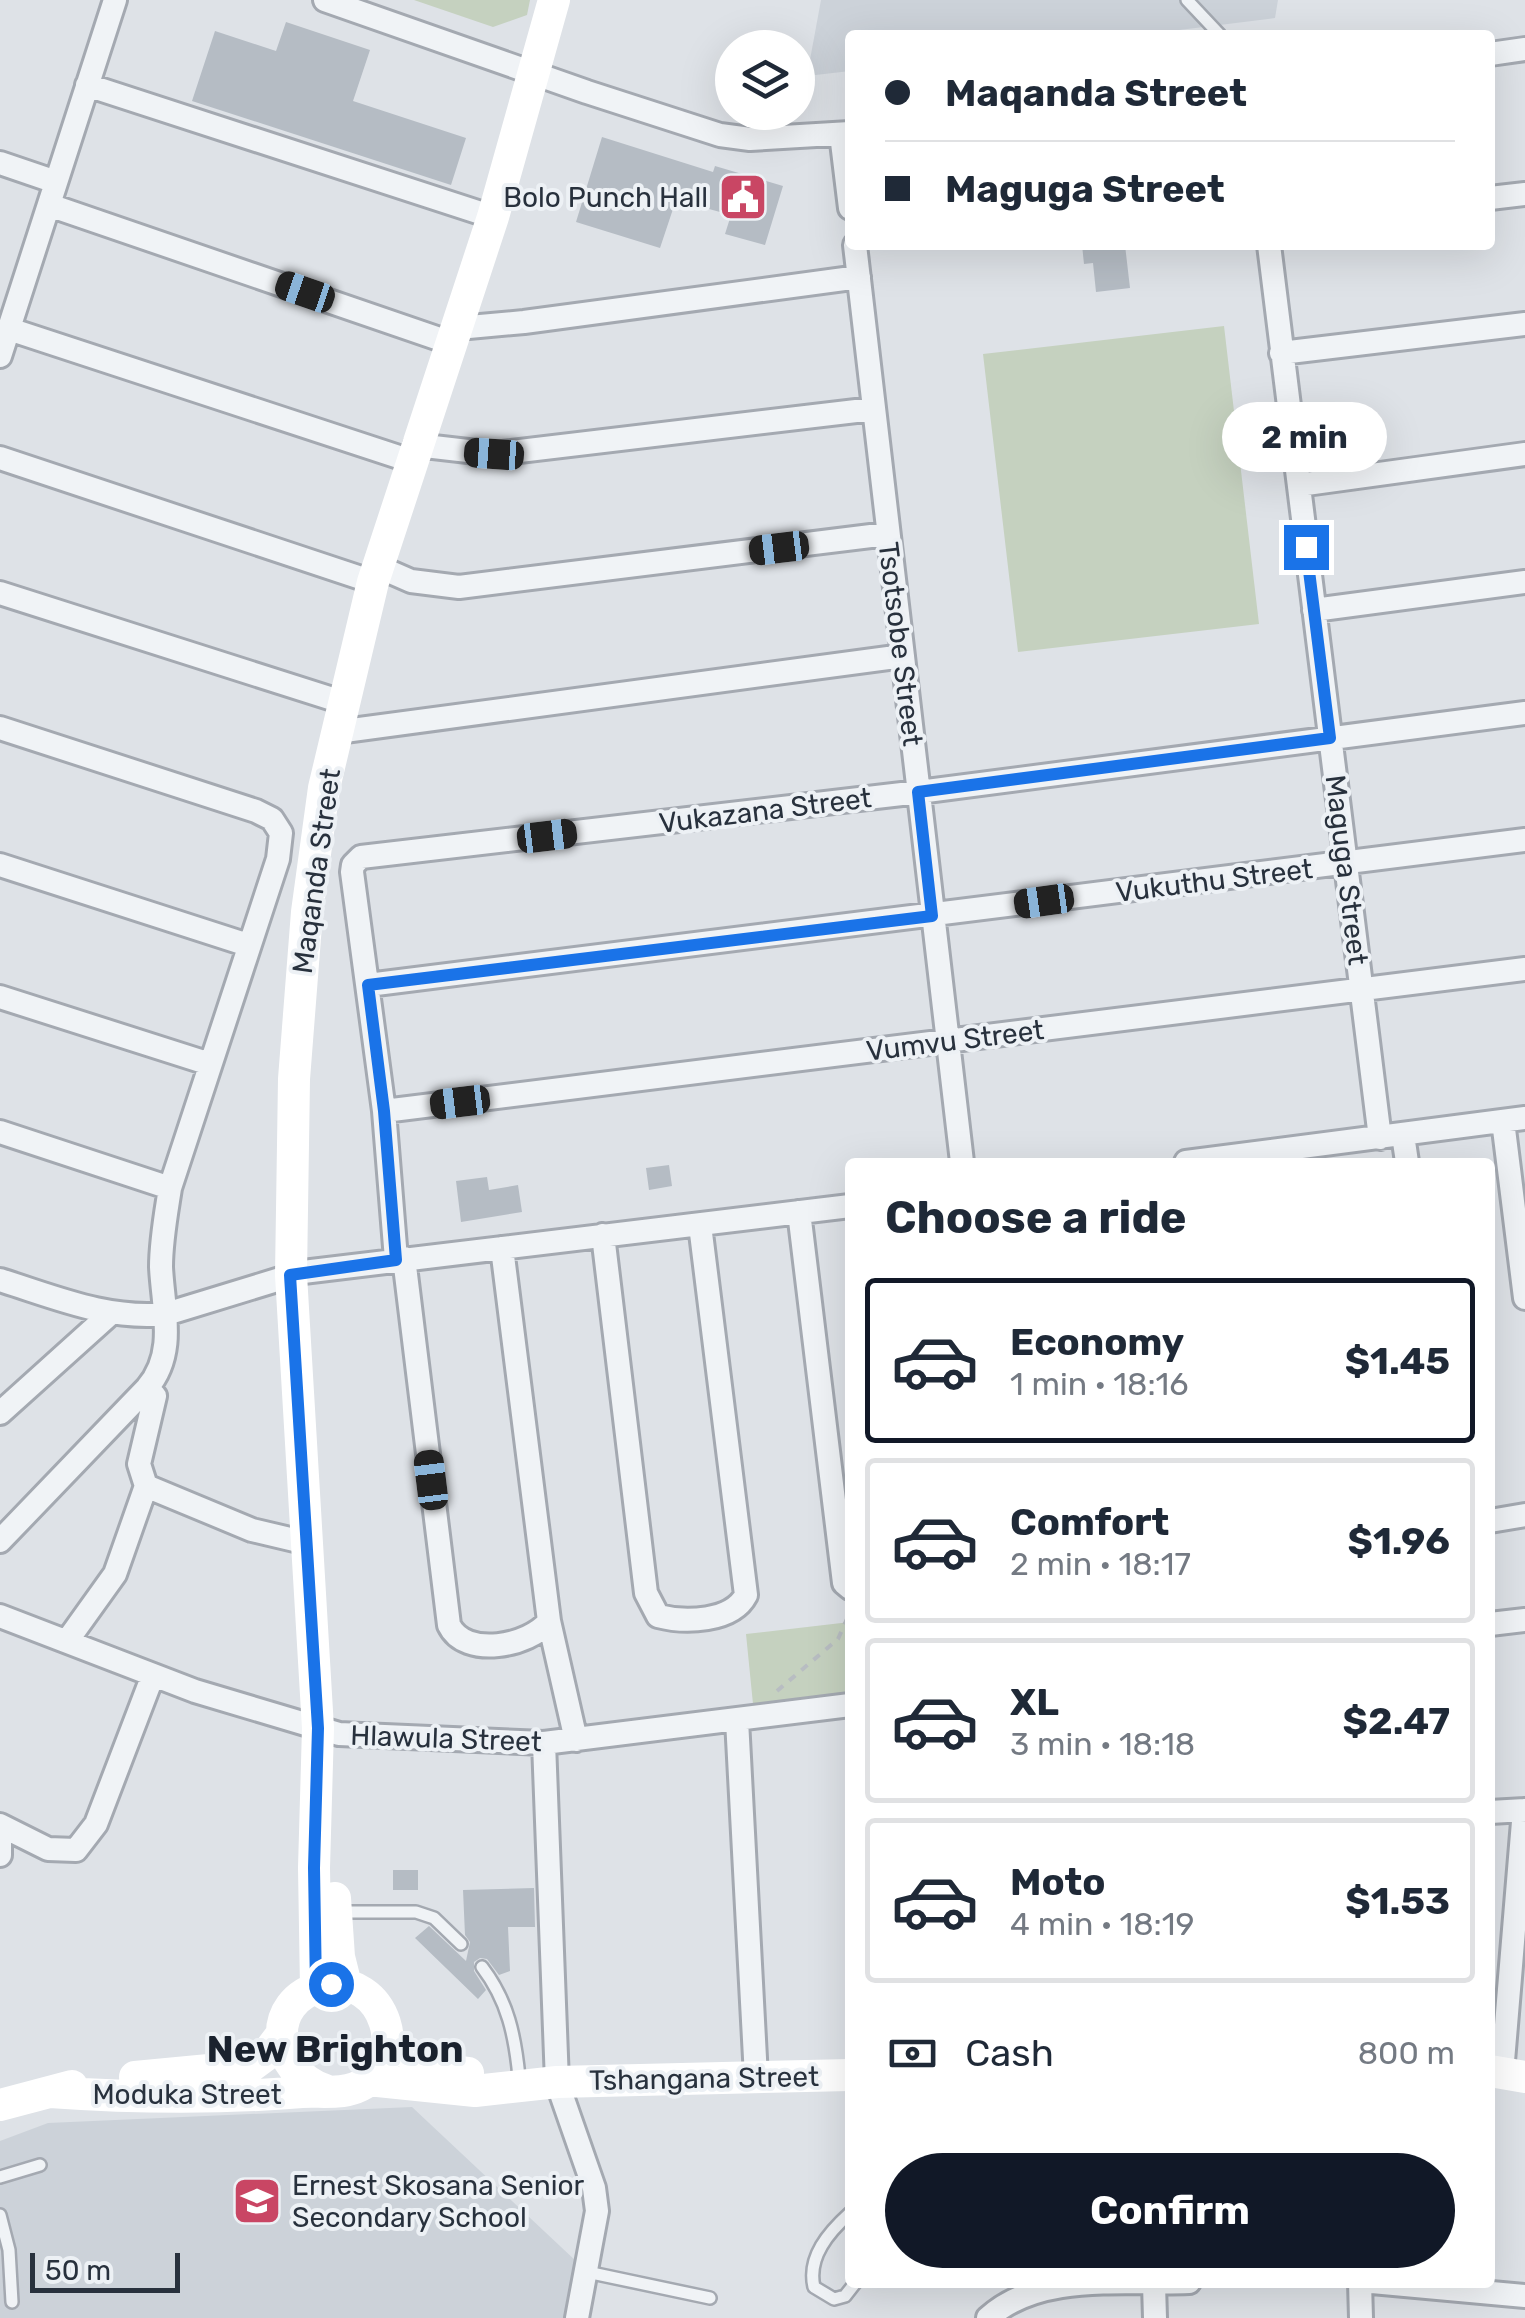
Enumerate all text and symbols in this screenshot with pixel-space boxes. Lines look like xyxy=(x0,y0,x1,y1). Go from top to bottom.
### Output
map controls xyxy=(715,30,815,130)
button: layers xyxy=(715,30,815,130)
text: Maqanda Street xyxy=(945,70,1247,116)
text: Maguga Street xyxy=(945,166,1225,212)
public building icon: Bolo Punch Hall xyxy=(717,171,769,223)
place label: Bolo Punch Hall xyxy=(503,181,708,214)
car xyxy=(272,268,338,316)
callout: 2 min xyxy=(1224,402,1388,472)
text: 2 min xyxy=(1261,418,1348,456)
car xyxy=(463,437,525,471)
route end xyxy=(1284,525,1329,570)
car xyxy=(747,529,811,567)
street label: Tsotsobe Street xyxy=(872,540,929,748)
street label: Maqanda Street xyxy=(286,766,347,976)
street label: Maguga Street xyxy=(1318,773,1375,967)
street label: Vukazana Street xyxy=(657,781,873,840)
car xyxy=(515,817,579,855)
street label: Vukuthu Street xyxy=(1114,852,1314,909)
car xyxy=(1012,882,1076,920)
street label: Vumvu Street xyxy=(864,1013,1046,1068)
car xyxy=(428,1083,492,1121)
text: Choose a ride xyxy=(885,1191,1187,1244)
icon: car xyxy=(890,1316,980,1406)
text: Economy xyxy=(1010,1319,1184,1365)
text: $1.45 xyxy=(1345,1338,1450,1384)
text: 1 min · 18:16 xyxy=(1010,1365,1189,1403)
car xyxy=(412,1448,450,1512)
icon: car xyxy=(890,1496,980,1586)
text: Comfort xyxy=(1010,1499,1169,1545)
text: $1.96 xyxy=(1348,1518,1450,1564)
text: 2 min · 18:17 xyxy=(1010,1545,1191,1583)
icon: car xyxy=(890,1676,980,1766)
text: XL xyxy=(1010,1679,1059,1725)
text: $2.47 xyxy=(1343,1698,1450,1744)
street label: Hlawula Street xyxy=(350,1719,542,1758)
text: 3 min · 18:18 xyxy=(1010,1725,1195,1763)
icon: car xyxy=(890,1856,980,1946)
text: Moto xyxy=(1010,1859,1106,1905)
text: $1.53 xyxy=(1345,1878,1450,1924)
text: 4 min · 18:19 xyxy=(1010,1905,1194,1943)
route start xyxy=(309,1962,354,2007)
district label: New Brighton xyxy=(206,2026,464,2072)
icon: cash xyxy=(885,2026,940,2081)
text: Cash xyxy=(965,2030,1054,2076)
text: 800 m xyxy=(1358,2034,1455,2072)
street label: Tshangana Street xyxy=(589,2060,819,2097)
street label: Moduka Street xyxy=(92,2078,282,2111)
button: Confirm xyxy=(885,2153,1455,2268)
place label: Ernest Skosana Senior Secondary School xyxy=(292,2169,585,2234)
school or university icon: Ernest Skosana Senior Secondary School xyxy=(231,2175,283,2227)
scale bar xyxy=(30,2248,180,2292)
text: 50 m xyxy=(45,2254,111,2287)

